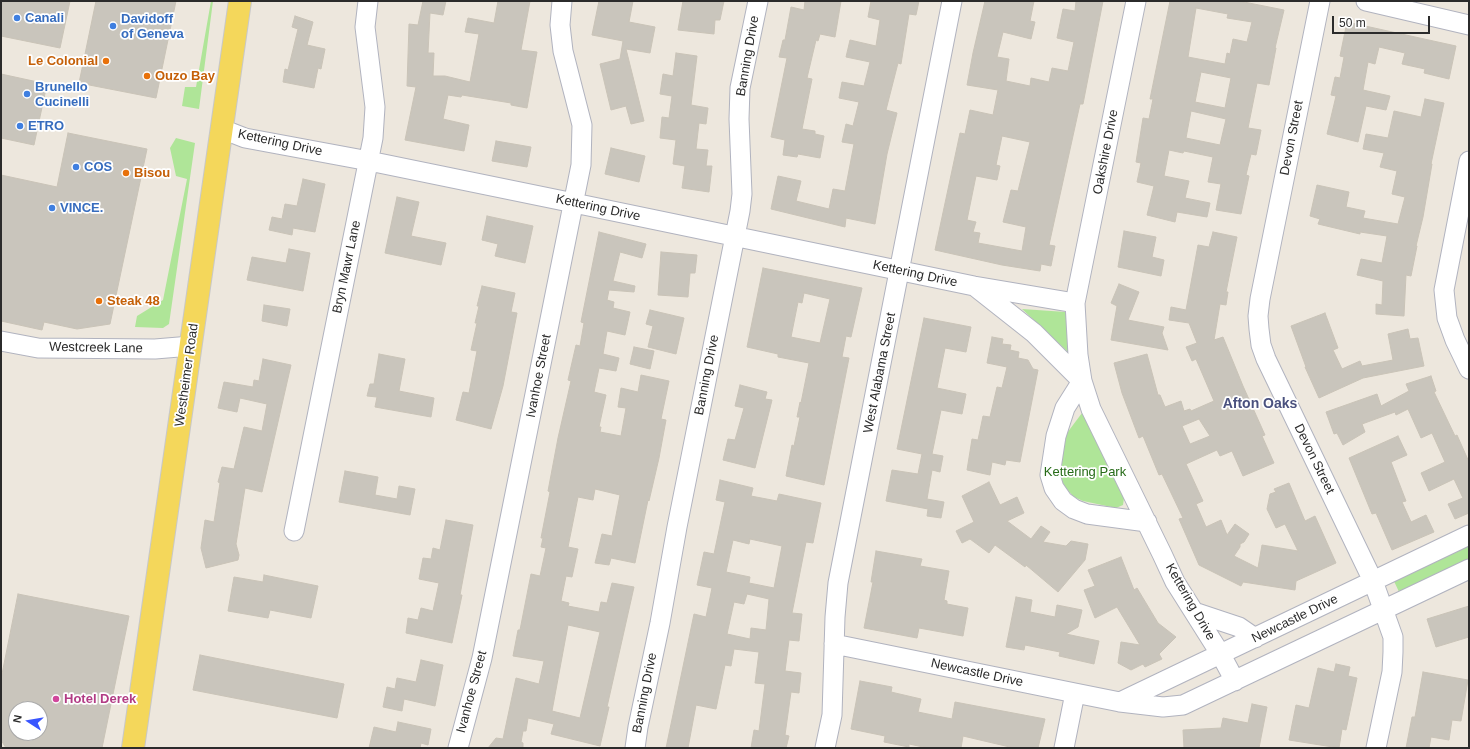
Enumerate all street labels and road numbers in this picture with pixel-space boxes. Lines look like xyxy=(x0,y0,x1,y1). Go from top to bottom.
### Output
street label: Banning Drive xyxy=(733,14,763,98)
street label: Devon Street xyxy=(1277,99,1307,177)
street label: Oakshire Drive xyxy=(1090,108,1122,196)
street label: Kettering Drive xyxy=(236,126,324,160)
street label: Kettering Drive xyxy=(554,191,642,225)
street label: Bryn Mawr Lane xyxy=(330,219,364,315)
street label: Kettering Drive xyxy=(871,257,959,291)
street label: West Alabama Street xyxy=(861,311,899,435)
street label: Westheimer Road xyxy=(172,323,202,427)
street label: Ivanhoe Street xyxy=(523,333,555,419)
street label: Banning Drive xyxy=(692,333,722,417)
street label: Westcreek Lane xyxy=(49,339,143,357)
street label: Devon Street xyxy=(1290,421,1338,497)
street label: Kettering Drive xyxy=(1162,561,1218,643)
street label: Newcastle Drive xyxy=(1249,591,1341,647)
street label: Ivanhoe Street xyxy=(454,649,490,735)
street label: Banning Drive xyxy=(630,651,660,735)
street label: Newcastle Drive xyxy=(929,656,1025,690)

